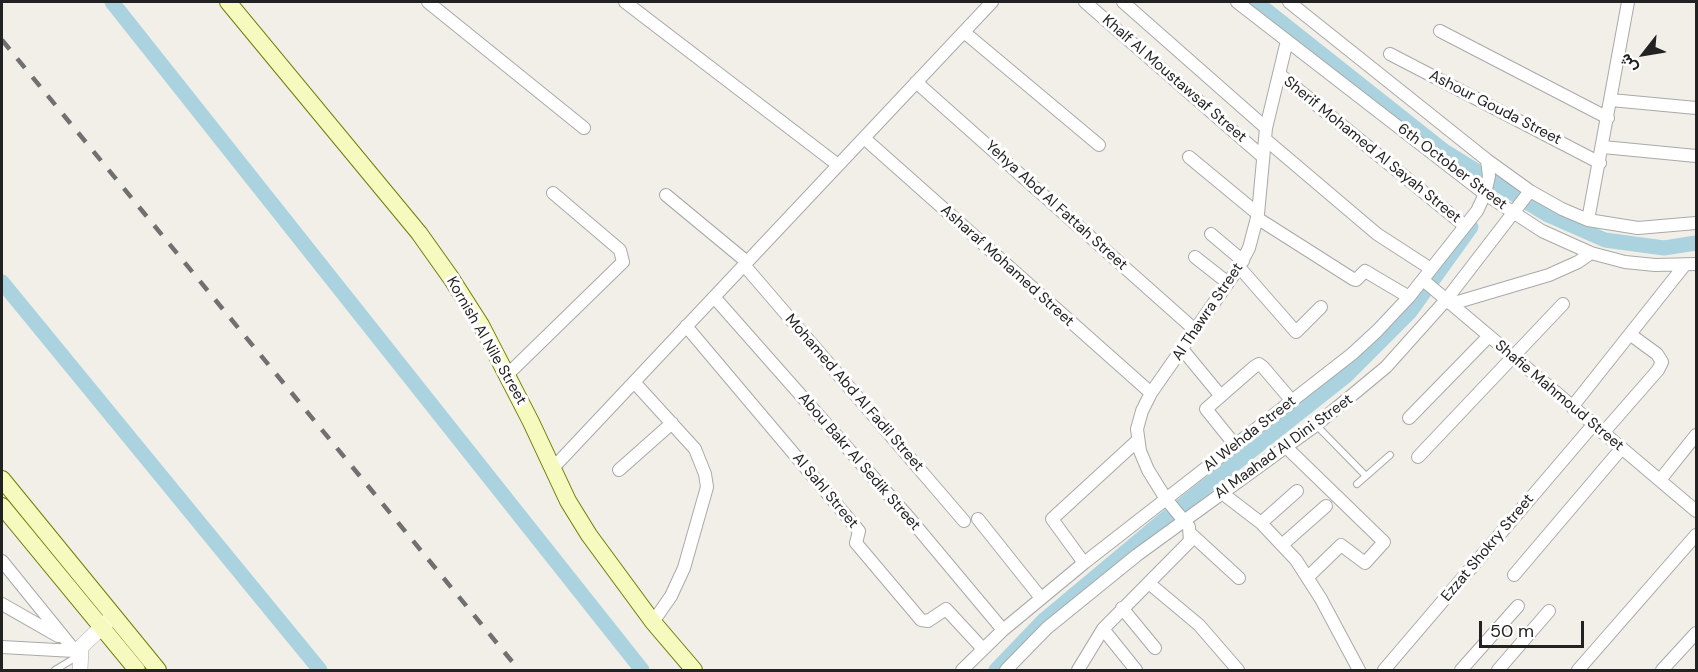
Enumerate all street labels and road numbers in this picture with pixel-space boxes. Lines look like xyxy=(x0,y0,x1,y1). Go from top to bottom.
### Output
street label: Khalf Al Moustawsaf Street xyxy=(1098,11,1250,147)
street label: Ashour Gouda Street xyxy=(1426,67,1564,149)
street label: Sherif Mohamed Al Sayah Street xyxy=(1280,73,1464,227)
street label: 6th October Street xyxy=(1394,120,1510,214)
street label: Yehya Abd Al Fattah Street xyxy=(981,137,1131,275)
street label: Asharaf Mohamed Street xyxy=(937,201,1077,331)
street label: Al Thawra Street xyxy=(1169,260,1247,364)
street label: Kornish Al Nile Street xyxy=(442,274,530,408)
street label: Mohamed Abd Al Fadil Street xyxy=(781,311,927,475)
street label: Shafie Mahmoud Street xyxy=(1491,337,1627,455)
street label: Abou Bakr Al Sedik Street xyxy=(794,389,924,535)
street label: Al Maahad Al Dini Street xyxy=(1211,391,1357,503)
street label: Al Wehda Street xyxy=(1200,392,1300,476)
street label: Al Sahl Street xyxy=(788,450,862,532)
street label: Ezzat Shokry Street xyxy=(1438,491,1538,605)

